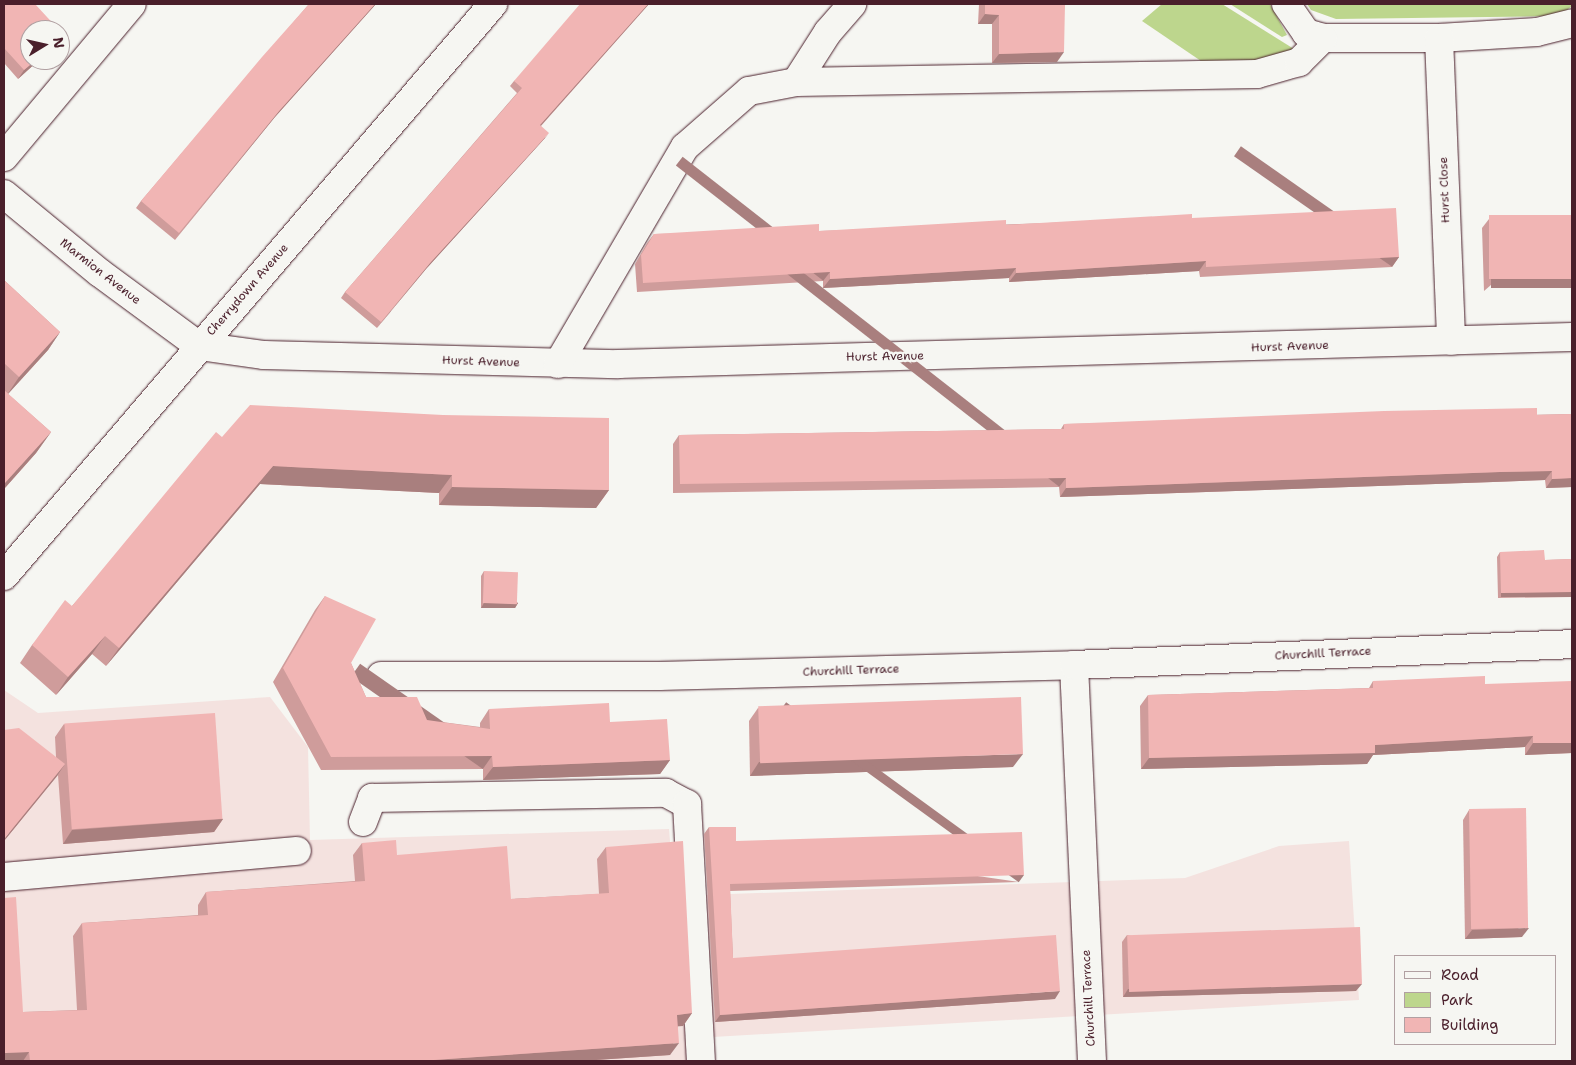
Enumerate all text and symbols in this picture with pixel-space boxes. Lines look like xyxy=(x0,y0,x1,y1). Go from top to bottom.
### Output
north arrow xyxy=(20,20,70,70)
text: N xyxy=(49,36,69,50)
street label: Hurst Close xyxy=(1437,157,1453,223)
street label: Marmion Avenue xyxy=(57,236,143,308)
street label: Cherrydown Avenue xyxy=(204,241,292,339)
street label: Hurst Avenue xyxy=(1251,338,1329,356)
street label: Hurst Avenue xyxy=(846,349,924,365)
street label: Hurst Avenue xyxy=(442,353,520,371)
street label: Churchill Terrace xyxy=(1274,644,1372,664)
street label: Churchill Terrace xyxy=(802,662,900,680)
street label: Churchill Terrace xyxy=(1079,949,1099,1047)
legend xyxy=(1394,955,1556,1045)
text: Road xyxy=(1441,965,1479,985)
text: Park xyxy=(1441,990,1473,1010)
text: Building xyxy=(1441,1015,1498,1035)

